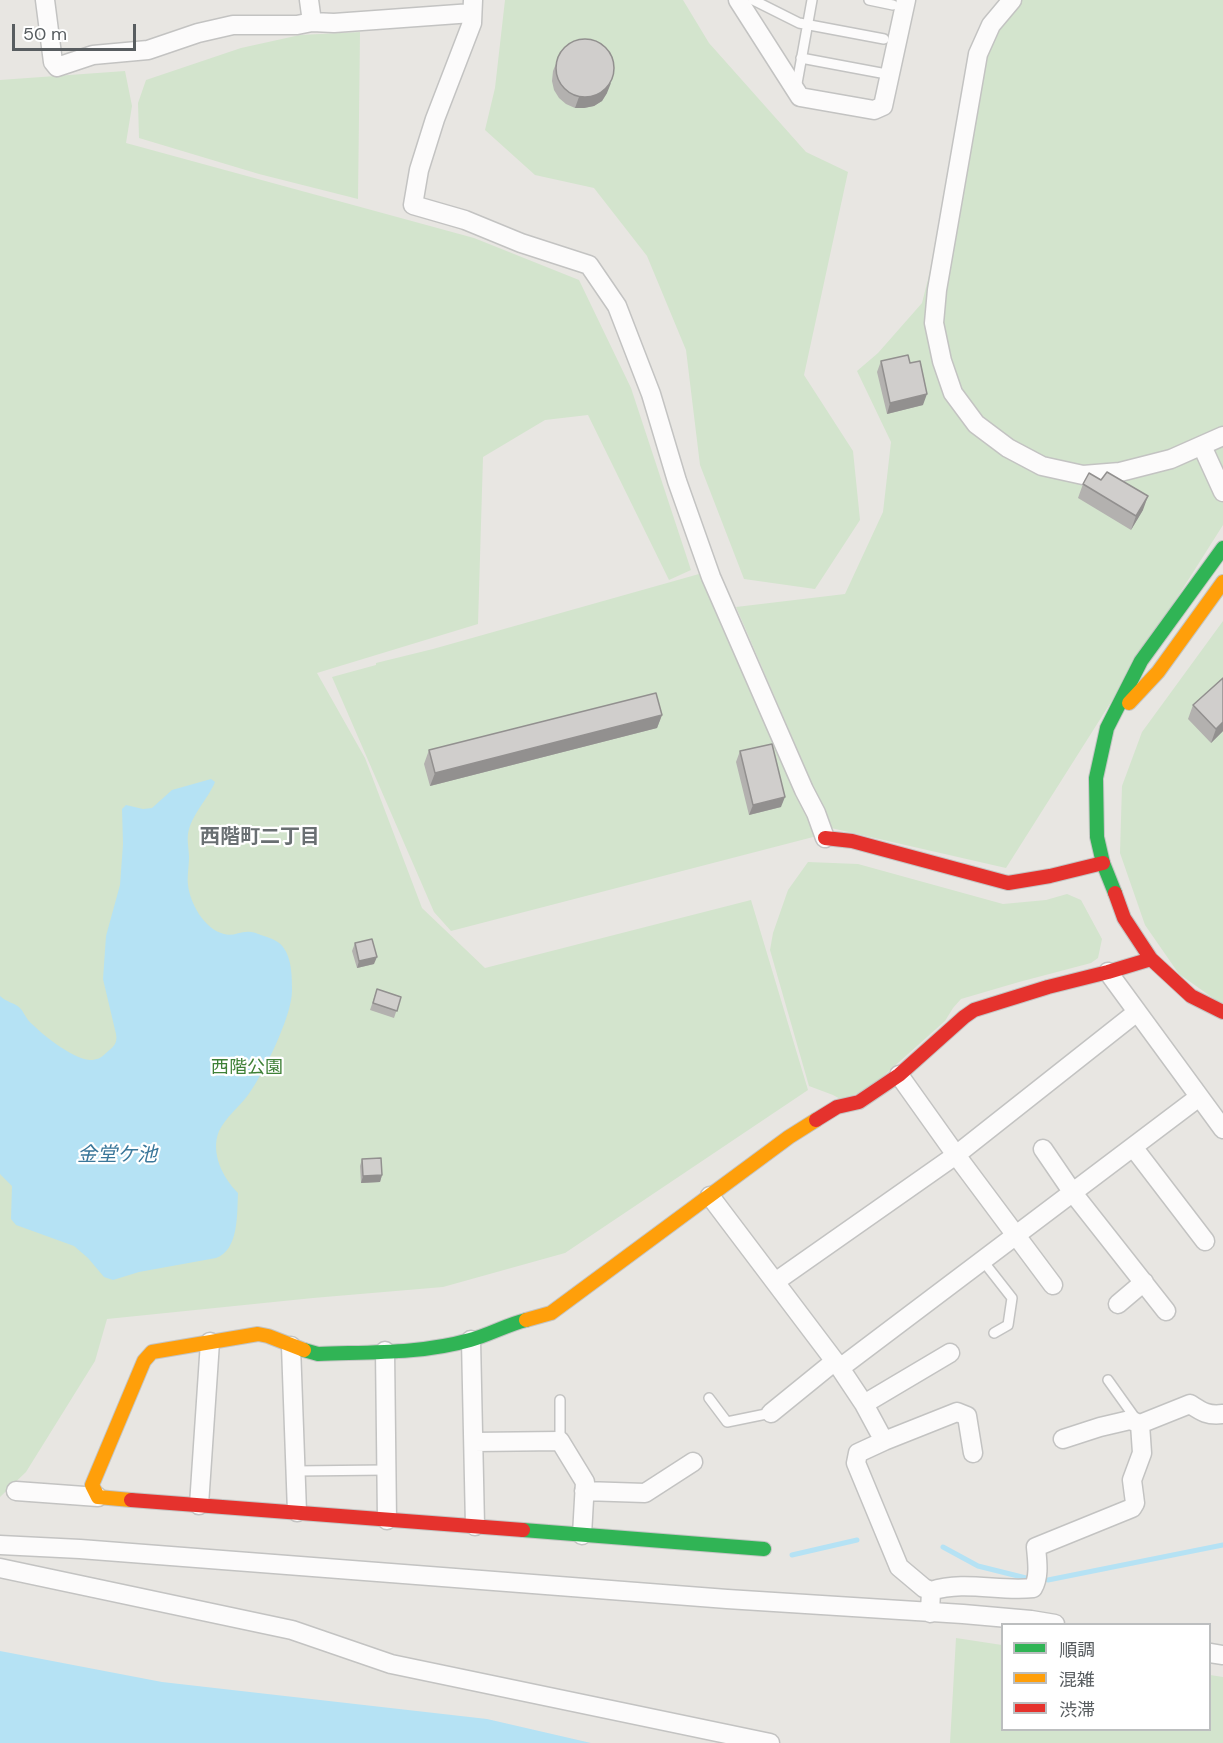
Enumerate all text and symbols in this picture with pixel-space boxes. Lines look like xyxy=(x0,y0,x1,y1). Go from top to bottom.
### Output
scale bar xyxy=(15,12,140,50)
text: 50 m xyxy=(23,22,67,46)
district label: 西階町二丁目 xyxy=(200,826,320,850)
park label: 西階公園 xyxy=(211,1057,283,1079)
water label: 金堂ケ池 xyxy=(77,1144,157,1168)
legend xyxy=(1001,1623,1211,1731)
text: 順調 xyxy=(1059,1638,1095,1662)
text: 混雑 xyxy=(1059,1668,1095,1692)
text: 渋滞 xyxy=(1059,1698,1095,1722)

